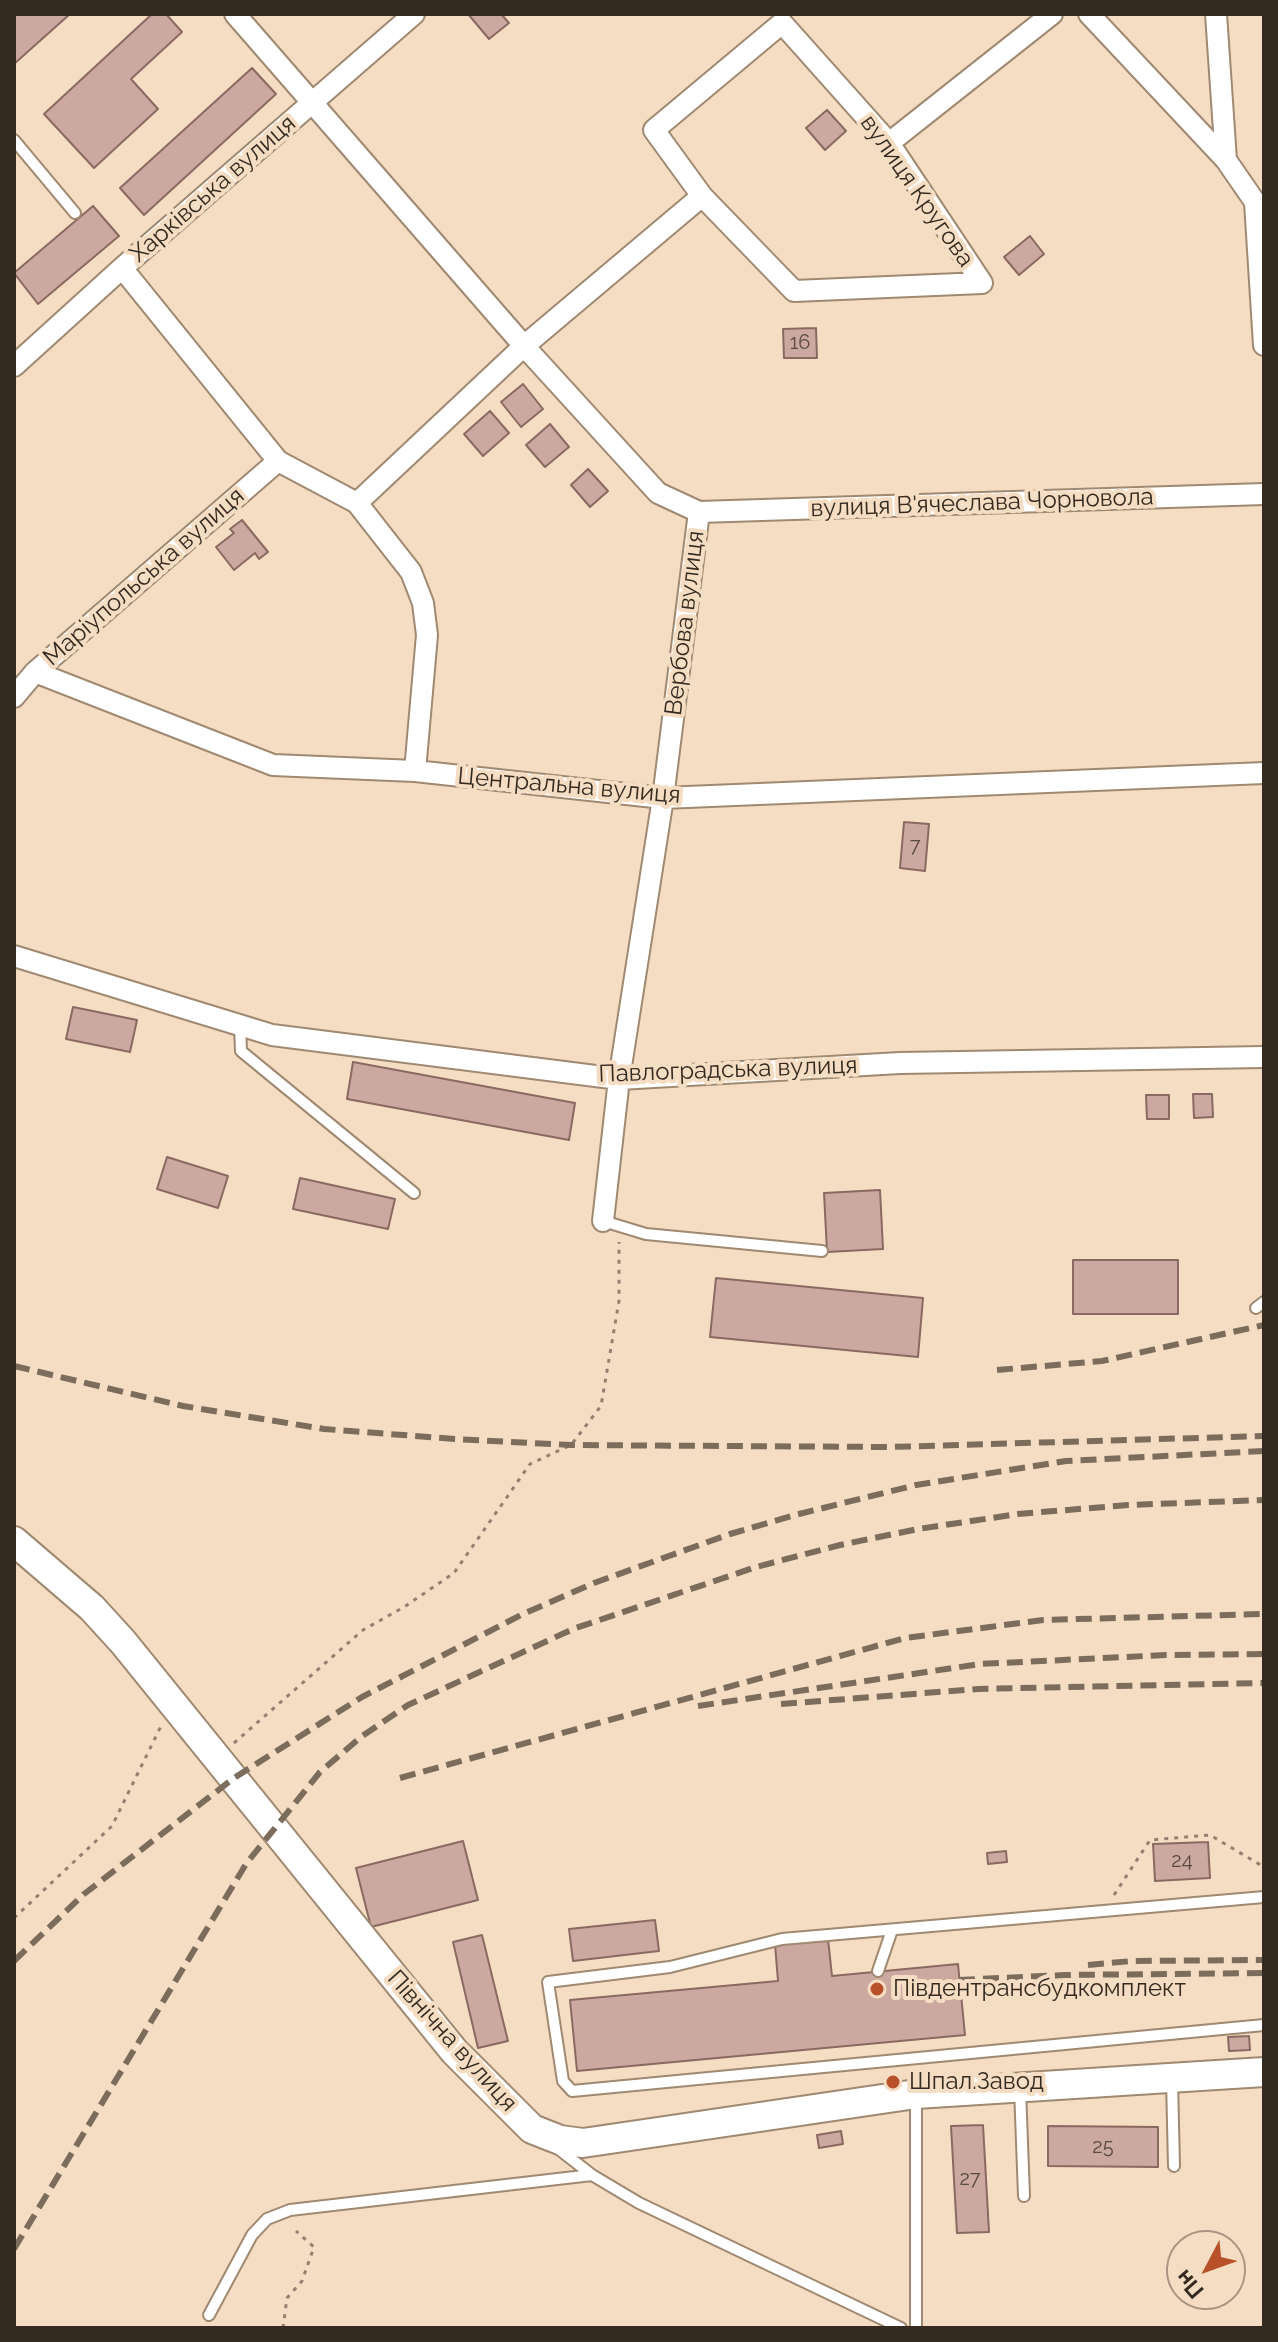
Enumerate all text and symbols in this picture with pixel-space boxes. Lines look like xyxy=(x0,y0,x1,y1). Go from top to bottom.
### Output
street label: Харківська вулиця xyxy=(124,109,302,269)
street label: вулиця Кругова xyxy=(854,110,980,272)
house number: 16 xyxy=(790,331,810,355)
street label: Маріупольська вулиця xyxy=(38,482,250,672)
street label: вулиця В'ячеслава Чорновола xyxy=(810,483,1154,523)
street label: Вербова вулиця xyxy=(659,529,711,717)
street label: Центральна вулиця xyxy=(456,762,682,810)
house number: 7 xyxy=(910,834,920,858)
street label: Павлоградська вулиця xyxy=(598,1051,858,1089)
house number: 24 xyxy=(1171,1849,1193,1873)
street label: Північна вулиця xyxy=(381,1964,523,2118)
place label: Південтрансбудкомплект xyxy=(893,1975,1186,2003)
marker: Південтрансбудкомплект xyxy=(868,1980,886,1998)
place label: Шпал.Завод xyxy=(909,2068,1044,2096)
marker: Шпал.Завод xyxy=(884,2073,902,2091)
house number: 25 xyxy=(1092,2135,1114,2159)
house number: 27 xyxy=(959,2167,981,2191)
north arrow xyxy=(1166,2230,1246,2310)
text: Пн xyxy=(1170,2265,1209,2304)

